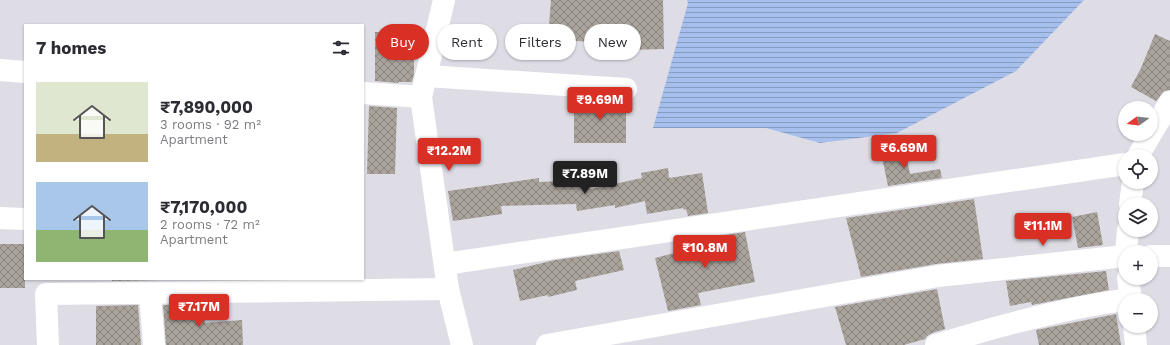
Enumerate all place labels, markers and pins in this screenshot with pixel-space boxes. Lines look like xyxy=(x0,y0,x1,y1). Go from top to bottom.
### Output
pin: ₹9.69M xyxy=(567,87,633,121)
pin: ₹6.69M xyxy=(871,135,937,169)
pin: ₹12.2M xyxy=(416,138,482,172)
pin: ₹7.89M xyxy=(552,161,618,195)
pin: ₹11.1M xyxy=(1010,213,1076,247)
pin: ₹10.8M xyxy=(672,235,738,269)
pin: ₹7.17M xyxy=(166,294,232,328)

